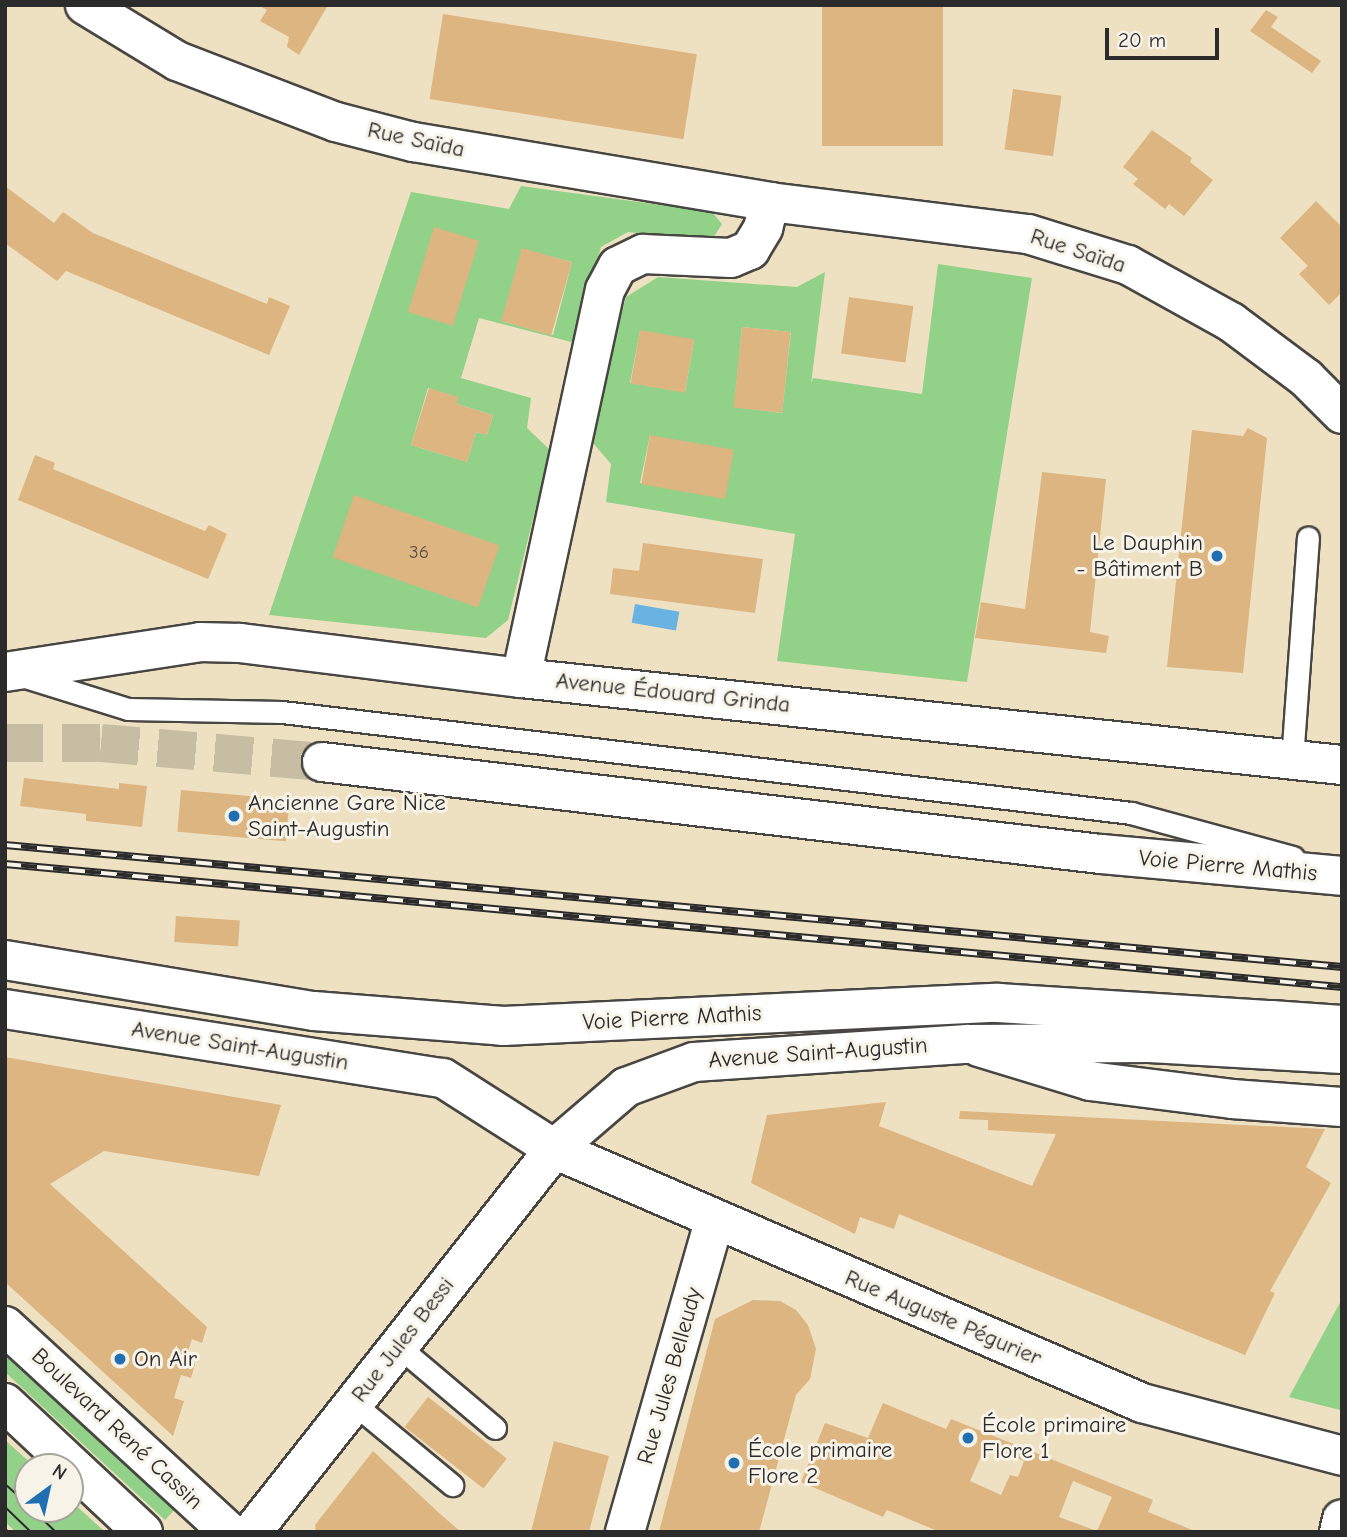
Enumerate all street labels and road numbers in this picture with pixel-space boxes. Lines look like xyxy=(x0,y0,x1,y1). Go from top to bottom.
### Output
street label: Rue Saïda xyxy=(365,116,467,164)
street label: Rue Saïda xyxy=(1027,223,1129,279)
street label: Avenue Édouard Grinda xyxy=(554,667,792,719)
street label: Voie Pierre Mathis xyxy=(1138,844,1318,888)
street label: Voie Pierre Mathis xyxy=(582,1000,762,1036)
street label: Avenue Saint-Augustin xyxy=(130,1015,350,1077)
street label: Avenue Saint-Augustin xyxy=(708,1032,928,1074)
street label: Rue Auguste Pégurier xyxy=(841,1264,1045,1372)
street label: Rue Jules Bessi xyxy=(346,1272,460,1408)
street label: Rue Jules Belleudy xyxy=(632,1285,708,1467)
street label: Boulevard René Cassin xyxy=(26,1343,208,1515)

